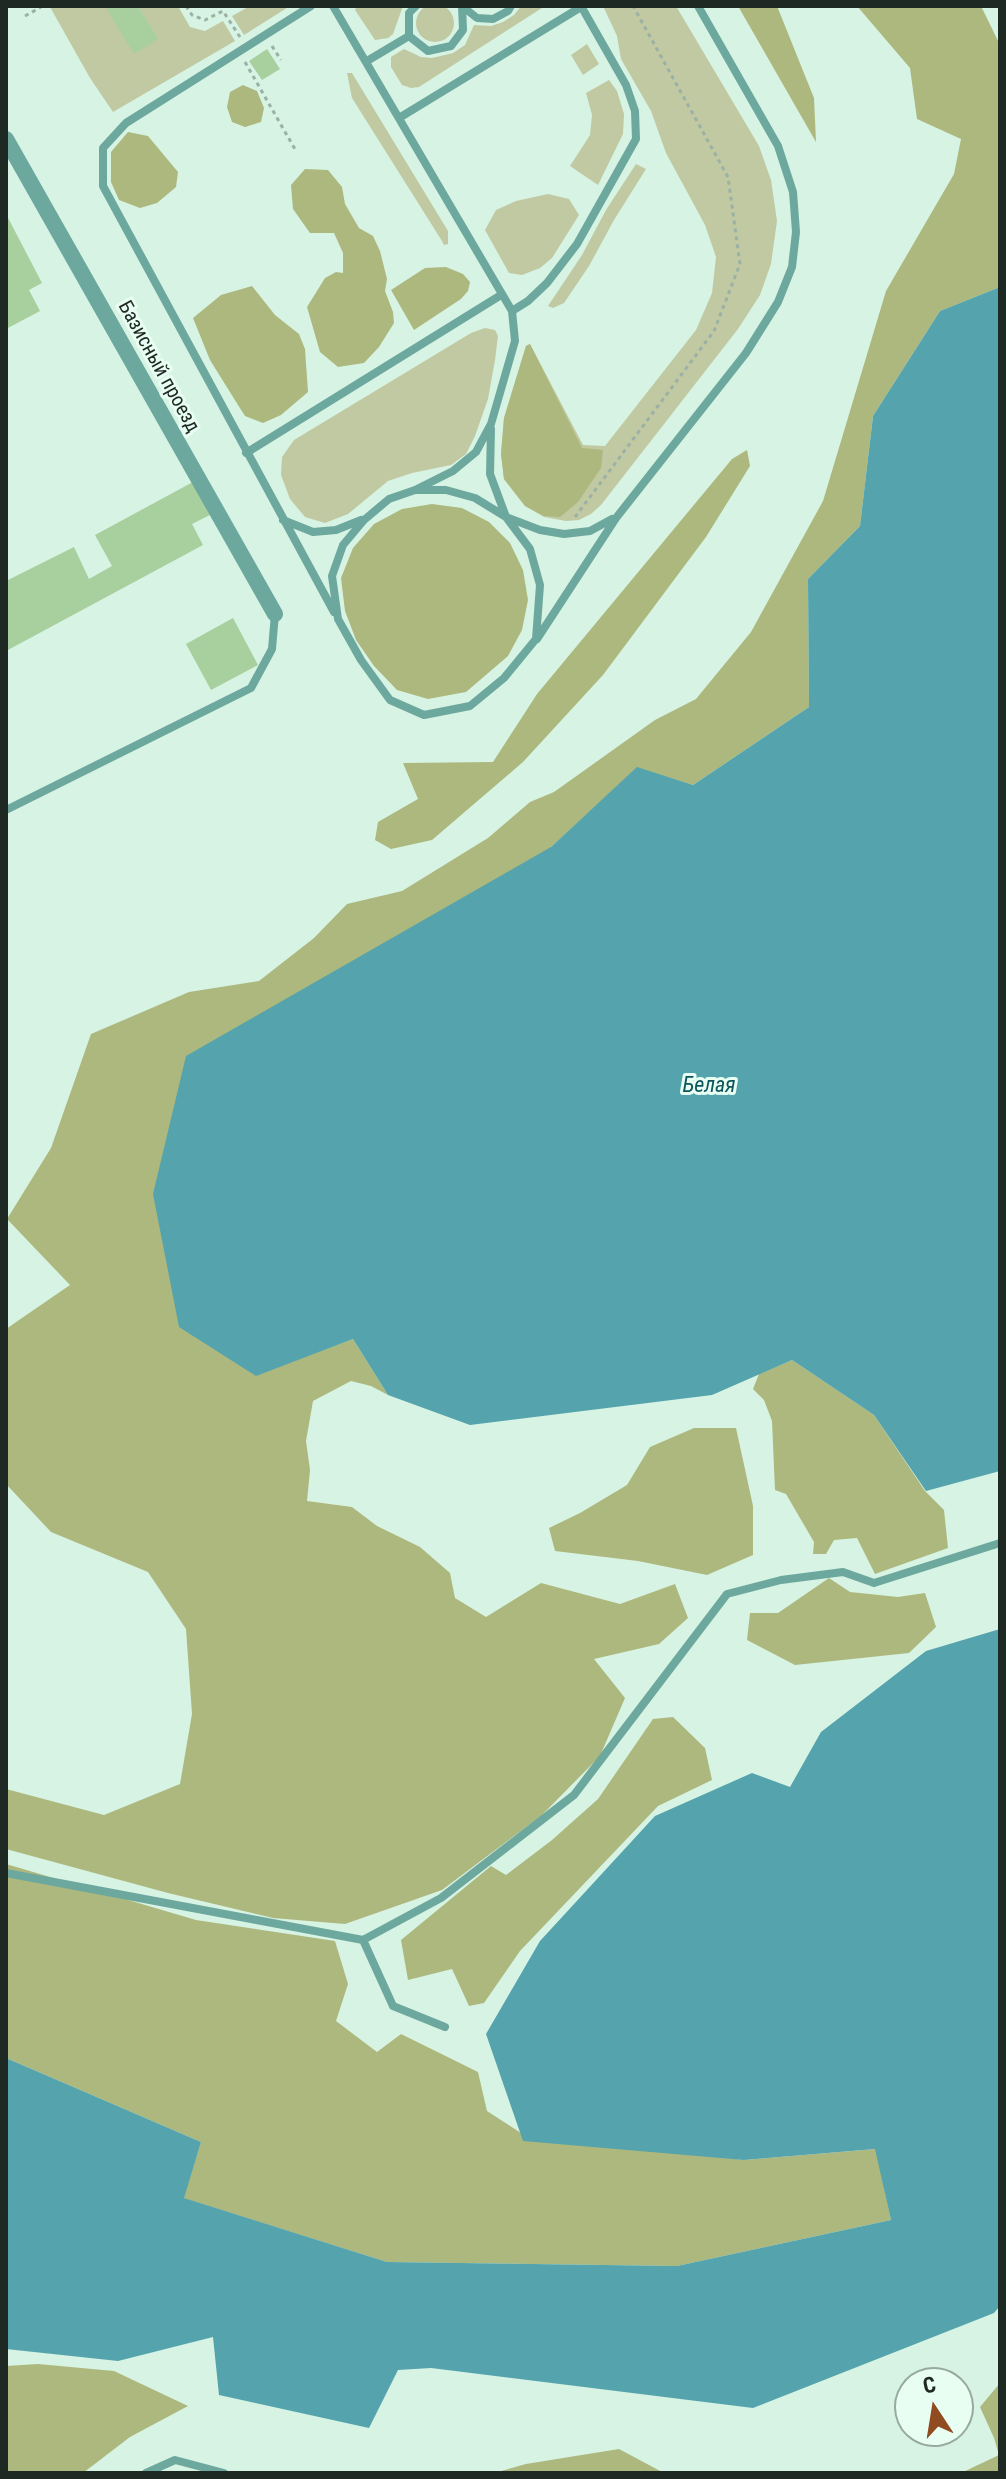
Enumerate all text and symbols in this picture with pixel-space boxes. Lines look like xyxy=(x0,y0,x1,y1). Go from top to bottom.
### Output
street label: Базисный проезд xyxy=(112,297,204,437)
water label: Белая xyxy=(682,1073,736,1099)
north arrow xyxy=(894,2367,974,2447)
text: С xyxy=(921,2371,938,2399)

